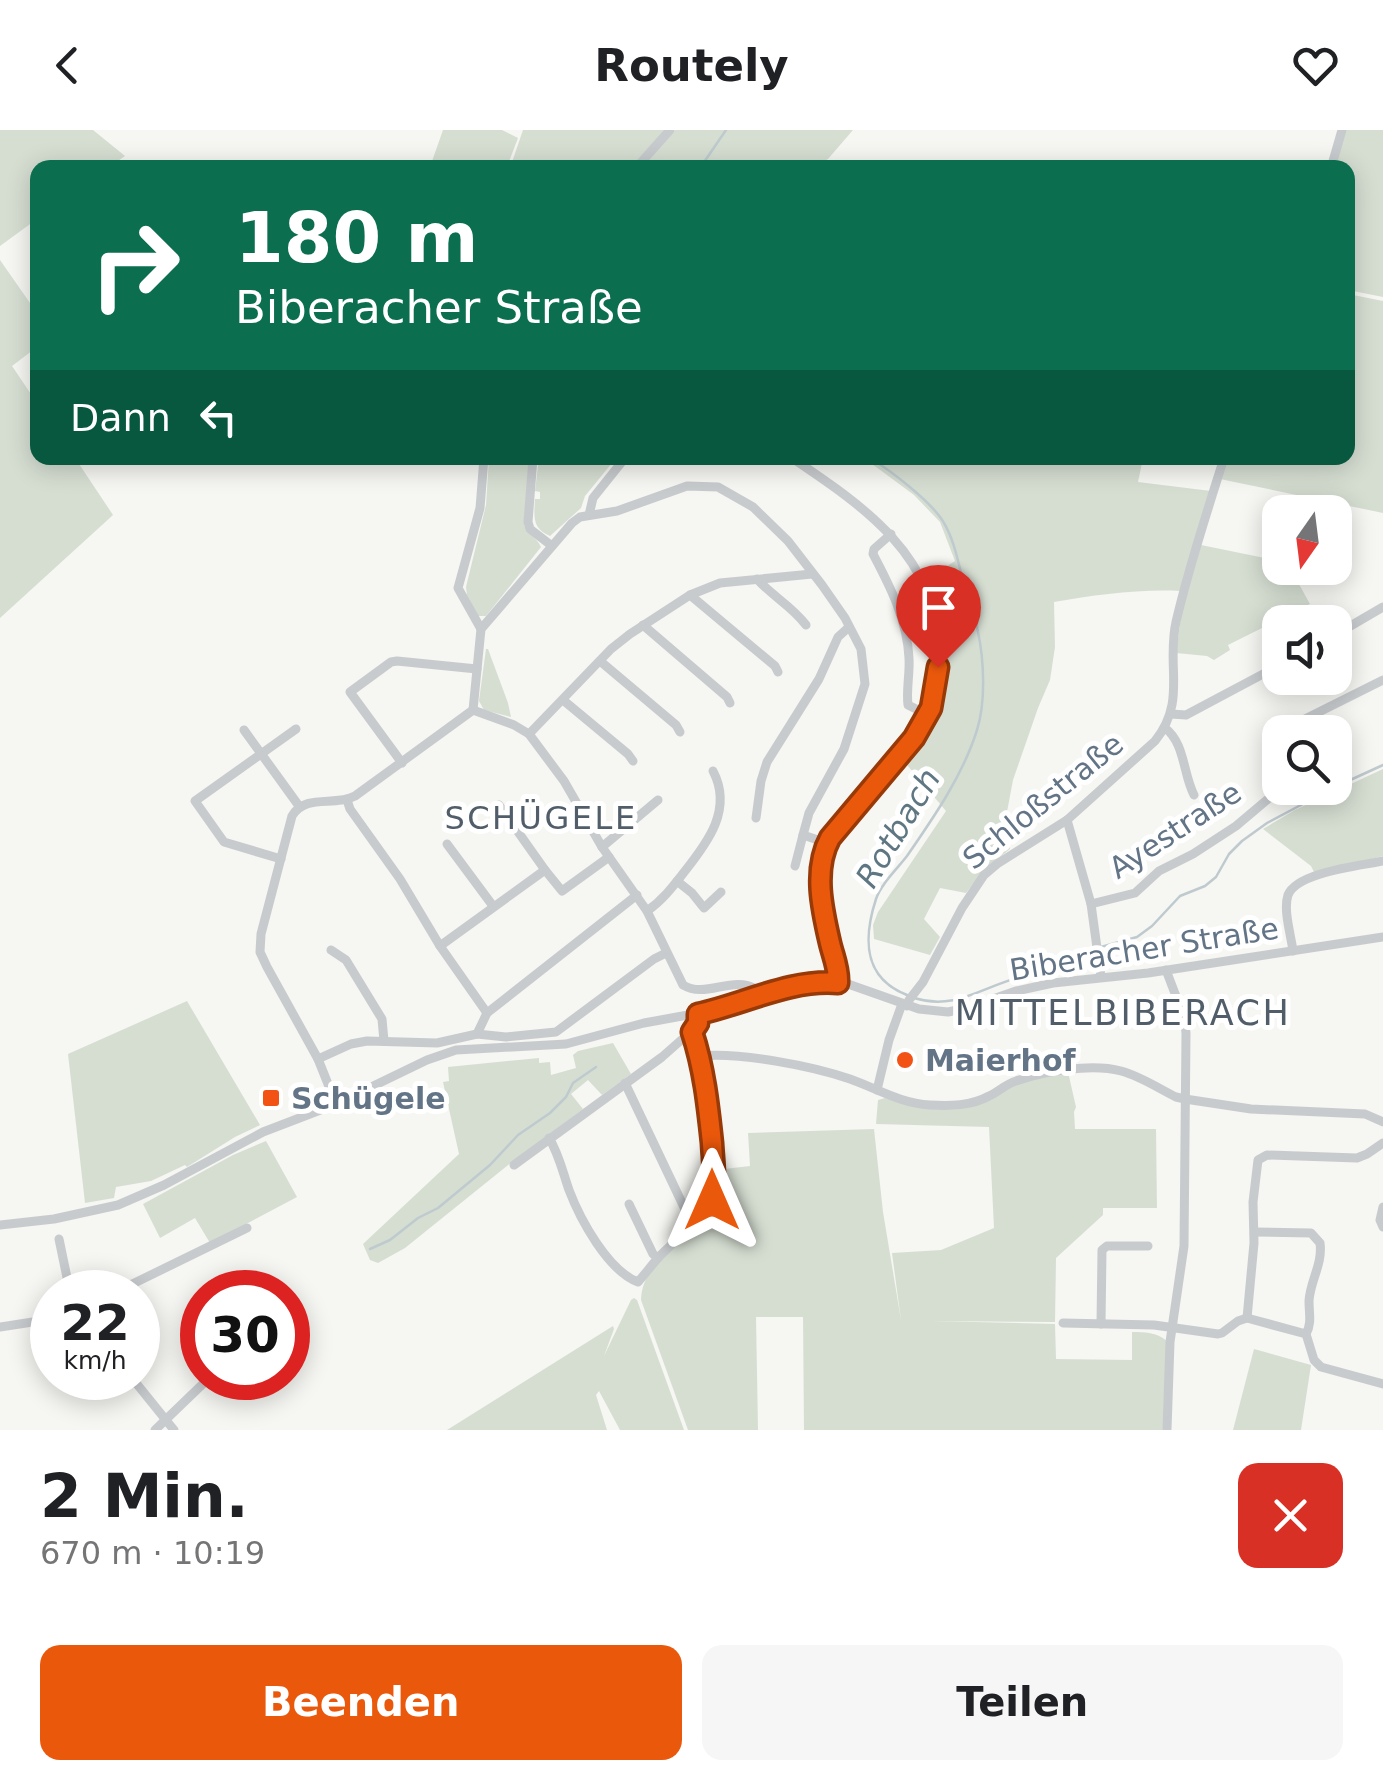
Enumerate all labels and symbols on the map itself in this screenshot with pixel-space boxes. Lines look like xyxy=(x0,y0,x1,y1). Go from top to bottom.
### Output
north arrow xyxy=(1262,495,1352,585)
pin xyxy=(896,565,981,668)
street label: Schloßstraße xyxy=(956,726,1130,876)
water label: Rotbach xyxy=(848,762,948,894)
street label: Ayestraße xyxy=(1102,774,1248,886)
district label: SCHÜGELE xyxy=(444,799,638,837)
street label: Biberacher Straße xyxy=(1007,910,1281,988)
district label: MITTELBIBERACH xyxy=(955,993,1291,1033)
place label: Maierhof xyxy=(925,1043,1076,1078)
marker: Maierhof xyxy=(894,1049,916,1071)
place label: Schügele xyxy=(291,1081,446,1116)
marker: Schügele xyxy=(260,1087,282,1109)
position arrow xyxy=(660,1148,764,1252)
speed limit sign: 30 xyxy=(180,1270,310,1400)

